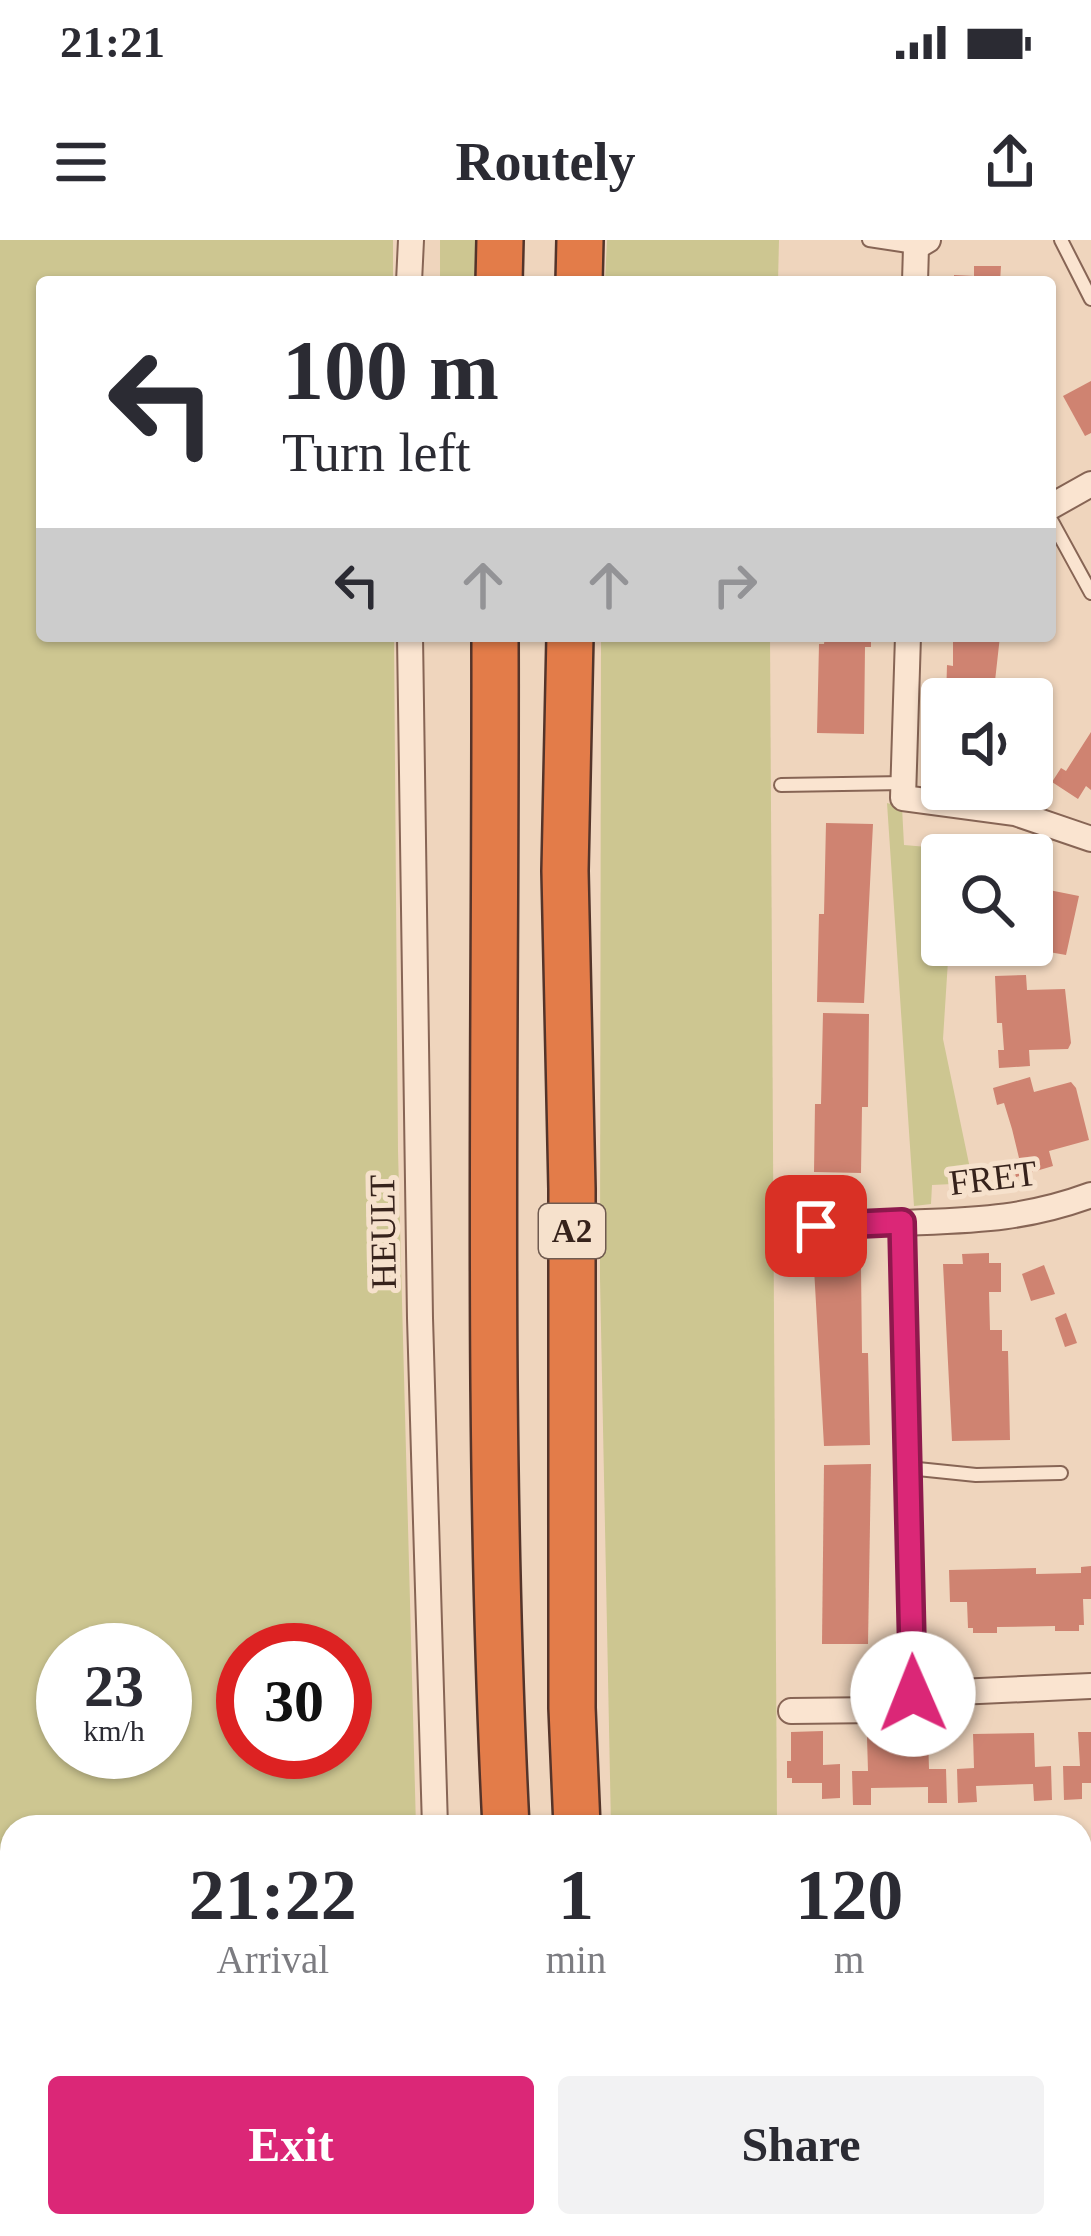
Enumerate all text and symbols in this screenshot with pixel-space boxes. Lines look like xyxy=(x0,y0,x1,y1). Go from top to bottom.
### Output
text: 21:21 xyxy=(60,17,165,67)
icon: menu xyxy=(48,129,114,195)
icon: share xyxy=(977,129,1043,195)
text: Routely xyxy=(456,132,635,192)
icon: left xyxy=(84,324,240,480)
text: 100 m xyxy=(282,324,499,417)
text: Turn left xyxy=(282,423,471,483)
icon: left xyxy=(324,552,390,618)
icon: ahead xyxy=(450,552,516,618)
icon: ahead xyxy=(576,552,642,618)
icon: right xyxy=(702,552,768,618)
map controls xyxy=(921,678,1053,966)
button: sound xyxy=(921,678,1053,810)
button: search xyxy=(921,834,1053,966)
street label: FRET xyxy=(947,1153,1039,1203)
street label: HEULT xyxy=(362,1174,404,1290)
pin xyxy=(765,1175,867,1277)
icon: arrive xyxy=(783,1193,849,1259)
road number: A2 xyxy=(539,1204,605,1258)
speed limit sign: 30 xyxy=(216,1623,372,1779)
position arrow xyxy=(850,1631,976,1757)
text: 23 xyxy=(84,1653,144,1719)
text: km/h xyxy=(83,1714,145,1747)
text: 21:22 xyxy=(189,1855,357,1935)
text: 1 xyxy=(558,1855,594,1935)
text: 120 xyxy=(795,1855,903,1935)
text: Arrival xyxy=(217,1938,329,1981)
text: min xyxy=(546,1938,606,1981)
text: m xyxy=(834,1938,864,1981)
button: Exit xyxy=(48,2076,534,2214)
button: Share xyxy=(558,2076,1044,2214)

